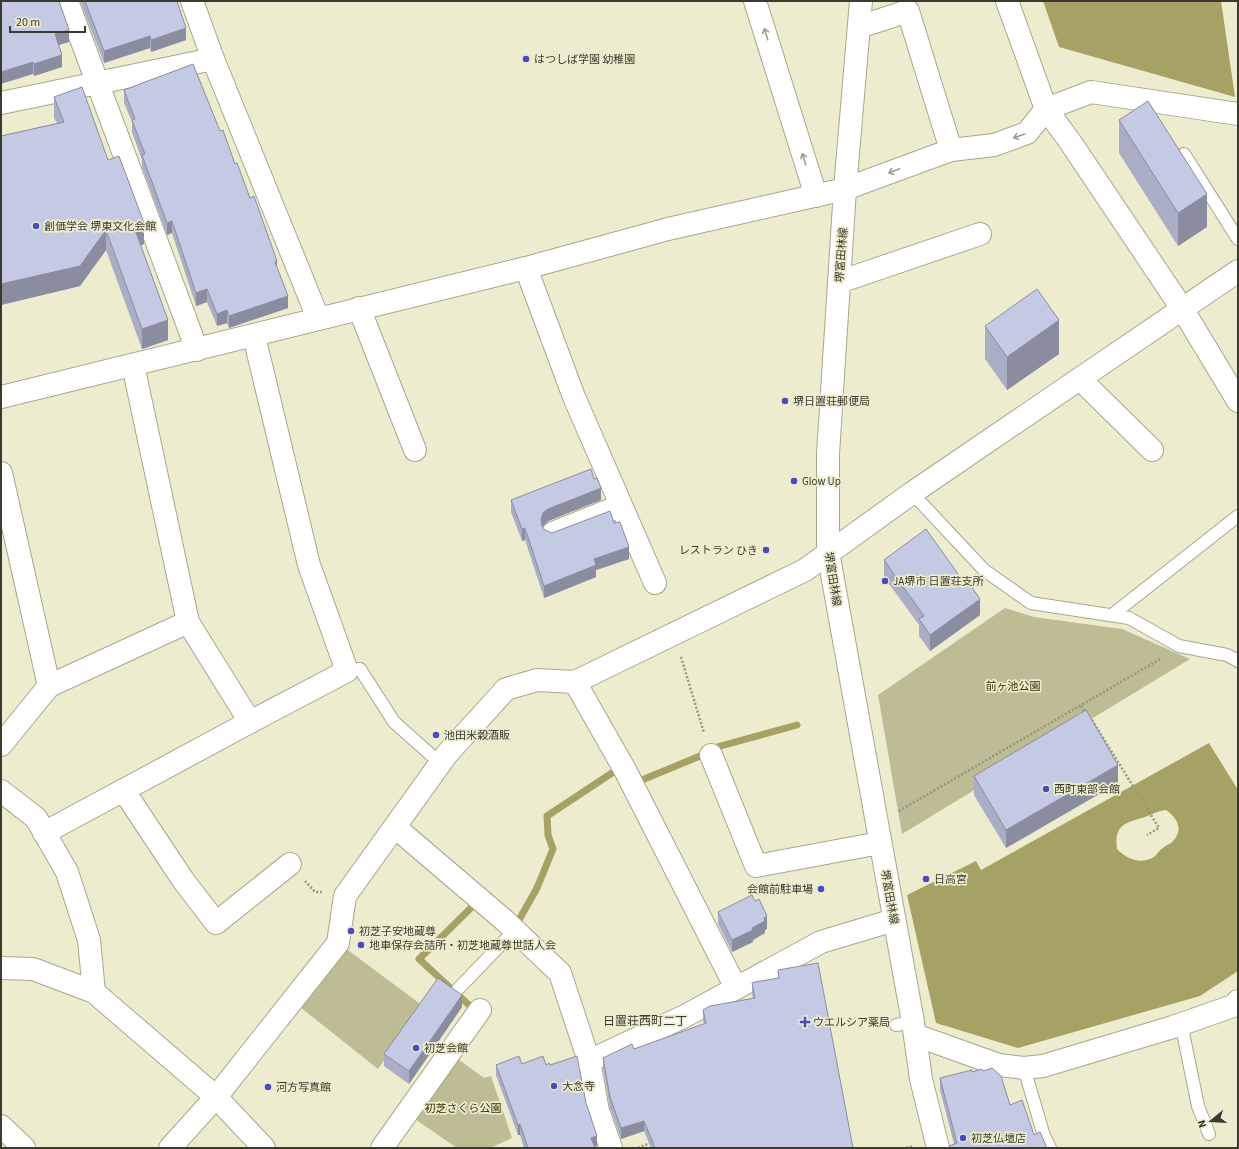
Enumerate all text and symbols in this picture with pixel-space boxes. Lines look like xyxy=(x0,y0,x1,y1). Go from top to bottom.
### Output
scale bar xyxy=(10,8,85,34)
text: 20 m xyxy=(16,14,40,31)
one-way arrow xyxy=(762,28,769,41)
place label: はつしば学園 幼稚園 xyxy=(534,52,635,67)
marker: はつしば学園 幼稚園 xyxy=(521,54,531,64)
one-way arrow xyxy=(1012,133,1025,140)
one-way arrow xyxy=(800,152,807,165)
one-way arrow xyxy=(888,168,901,175)
place label: 創価学会 堺東文化会館 xyxy=(44,219,156,234)
marker: 創価学会 堺東文化会館 xyxy=(31,221,41,231)
street label: 堺富田林線 xyxy=(832,227,851,283)
place label: 堺日置荘郵便局 xyxy=(793,394,870,409)
marker: 堺日置荘郵便局 xyxy=(780,396,790,406)
place label: Glow Up xyxy=(802,474,841,489)
marker: Glow Up xyxy=(789,476,799,486)
place label: レストラン ひき xyxy=(679,543,758,558)
marker: レストラン ひき xyxy=(761,545,771,555)
street label: 堺富田林線 xyxy=(821,551,844,607)
place label: JA堺市 日置荘支所 xyxy=(893,574,984,589)
marker: JA堺市 日置荘支所 xyxy=(880,576,890,586)
park label: 前ヶ池公園 xyxy=(986,679,1041,694)
place label: 池田米穀酒販 xyxy=(444,728,510,743)
marker: 池田米穀酒販 xyxy=(431,730,441,740)
place label: 西町東部会館 xyxy=(1054,782,1120,797)
marker: 西町東部会館 xyxy=(1041,784,1051,794)
street label: 堺富田林線 xyxy=(877,869,902,925)
place label: 日高宮 xyxy=(934,872,967,887)
marker: 日高宮 xyxy=(921,874,931,884)
place label: 会館前駐車場 xyxy=(747,882,813,897)
marker: 会館前駐車場 xyxy=(816,884,826,894)
place label: 初芝子安地蔵尊 xyxy=(359,924,436,939)
marker: 初芝子安地蔵尊 xyxy=(346,926,356,936)
place label: 地車保存会詰所・初芝地蔵尊世話人会 xyxy=(369,938,556,953)
marker: 地車保存会詰所・初芝地蔵尊世話人会 xyxy=(356,940,366,950)
district label: 日置荘西町二丁 xyxy=(603,1013,687,1030)
place label: ウエルシア薬局 xyxy=(813,1015,890,1030)
marker: ウエルシア薬局 xyxy=(800,1017,810,1027)
place label: 初芝会館 xyxy=(424,1041,468,1056)
marker: 初芝会館 xyxy=(411,1043,421,1053)
place label: 大念寺 xyxy=(562,1079,595,1094)
place label: 河方写真館 xyxy=(276,1080,331,1095)
marker: 大念寺 xyxy=(549,1081,559,1091)
marker: 河方写真館 xyxy=(263,1082,273,1092)
park label: 初芝さくら公園 xyxy=(425,1101,502,1116)
north arrow xyxy=(1191,1101,1231,1141)
text: N xyxy=(1194,1118,1210,1130)
place label: 初芝仏壇店 xyxy=(971,1131,1026,1146)
marker: 初芝仏壇店 xyxy=(958,1133,968,1143)

